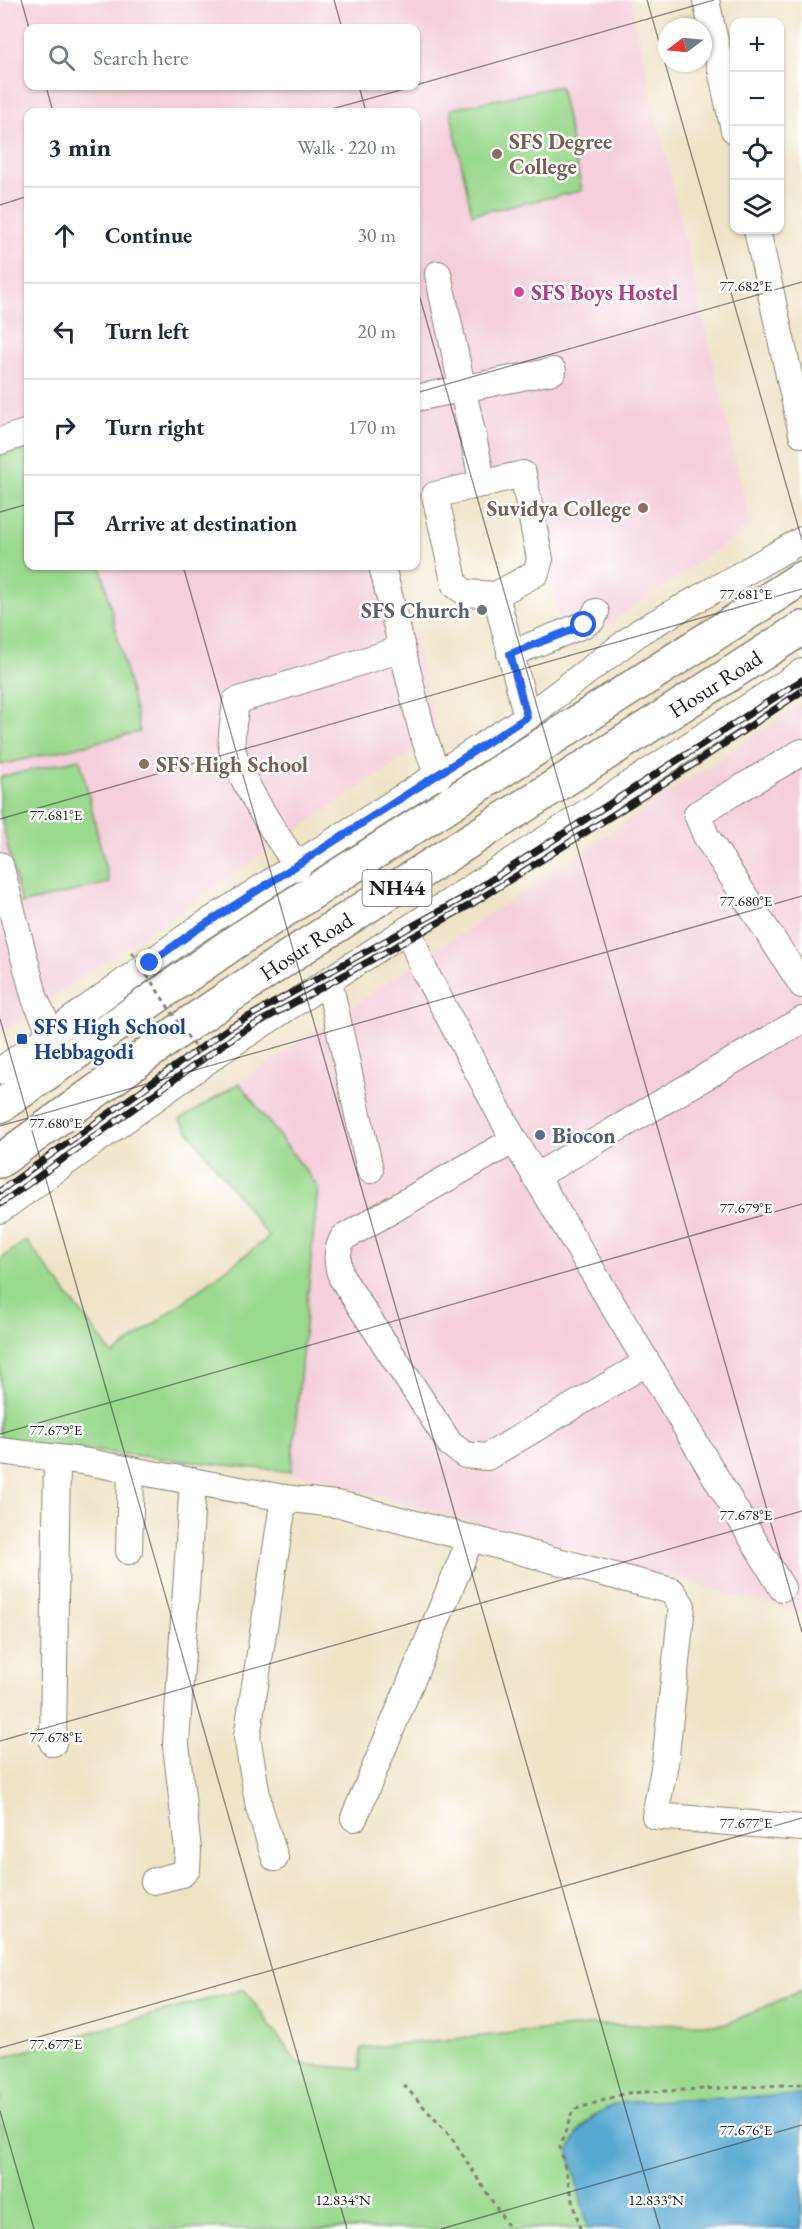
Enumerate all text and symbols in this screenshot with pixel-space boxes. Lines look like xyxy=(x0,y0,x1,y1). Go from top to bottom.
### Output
north arrow xyxy=(658,18,712,72)
map controls xyxy=(730,18,784,234)
button: + xyxy=(730,18,784,72)
search box xyxy=(24,24,420,90)
icon: search xyxy=(45,41,78,74)
text: Search here xyxy=(93,43,188,72)
button: − xyxy=(730,72,784,126)
button: locate xyxy=(730,126,784,180)
place label: SFS Degree College xyxy=(509,127,612,181)
text: 3 min xyxy=(48,130,111,164)
text: Walk · 220 m xyxy=(297,134,396,160)
marker: SFS Degree College xyxy=(490,147,504,161)
button: layers xyxy=(730,180,784,234)
icon: ahead xyxy=(48,219,81,252)
text: Continue xyxy=(105,221,192,250)
text: 30 m xyxy=(357,222,396,248)
text: 77.682°E xyxy=(720,276,773,295)
place label: SFS Boys Hostel xyxy=(531,278,678,307)
marker: SFS Boys Hostel xyxy=(512,285,526,299)
icon: left xyxy=(48,315,81,348)
text: Turn left xyxy=(105,317,189,346)
text: 20 m xyxy=(357,318,396,344)
icon: right xyxy=(48,411,81,444)
text: Turn right xyxy=(105,413,204,442)
text: 170 m xyxy=(348,414,396,440)
place label: Suvidya College xyxy=(486,494,631,523)
marker: Suvidya College xyxy=(636,501,650,515)
icon: arrive xyxy=(48,507,81,540)
text: Arrive at destination xyxy=(105,509,297,538)
text: 77.681°E xyxy=(720,584,773,603)
place label: SFS Church xyxy=(361,596,470,625)
marker: SFS Church xyxy=(475,603,489,617)
route start xyxy=(570,611,596,637)
street label: Hosur Road xyxy=(663,643,768,725)
place label: SFS High School xyxy=(156,750,308,779)
marker: SFS High School xyxy=(137,757,151,771)
text: 77.681°E xyxy=(30,805,83,824)
road number: NH44 xyxy=(362,870,432,906)
text: 77.680°E xyxy=(720,891,773,910)
street label: Hosur Road xyxy=(254,905,359,987)
route end xyxy=(136,949,162,975)
place label: SFS High School Hebbagodi xyxy=(34,1012,186,1066)
marker: SFS High School Hebbagodi xyxy=(15,1032,29,1046)
text: 77.680°E xyxy=(30,1113,83,1132)
place label: Biocon xyxy=(552,1121,616,1150)
marker: Biocon xyxy=(533,1128,547,1142)
text: 77.679°E xyxy=(720,1198,773,1217)
text: 77.679°E xyxy=(30,1420,83,1439)
text: 77.678°E xyxy=(720,1505,773,1524)
text: 77.678°E xyxy=(30,1727,83,1746)
text: 77.677°E xyxy=(720,1813,773,1832)
text: 77.677°E xyxy=(30,2034,83,2053)
text: 77.676°E xyxy=(720,2120,773,2139)
text: 12.834°N xyxy=(315,2190,371,2209)
text: 12.833°N xyxy=(628,2190,684,2209)

